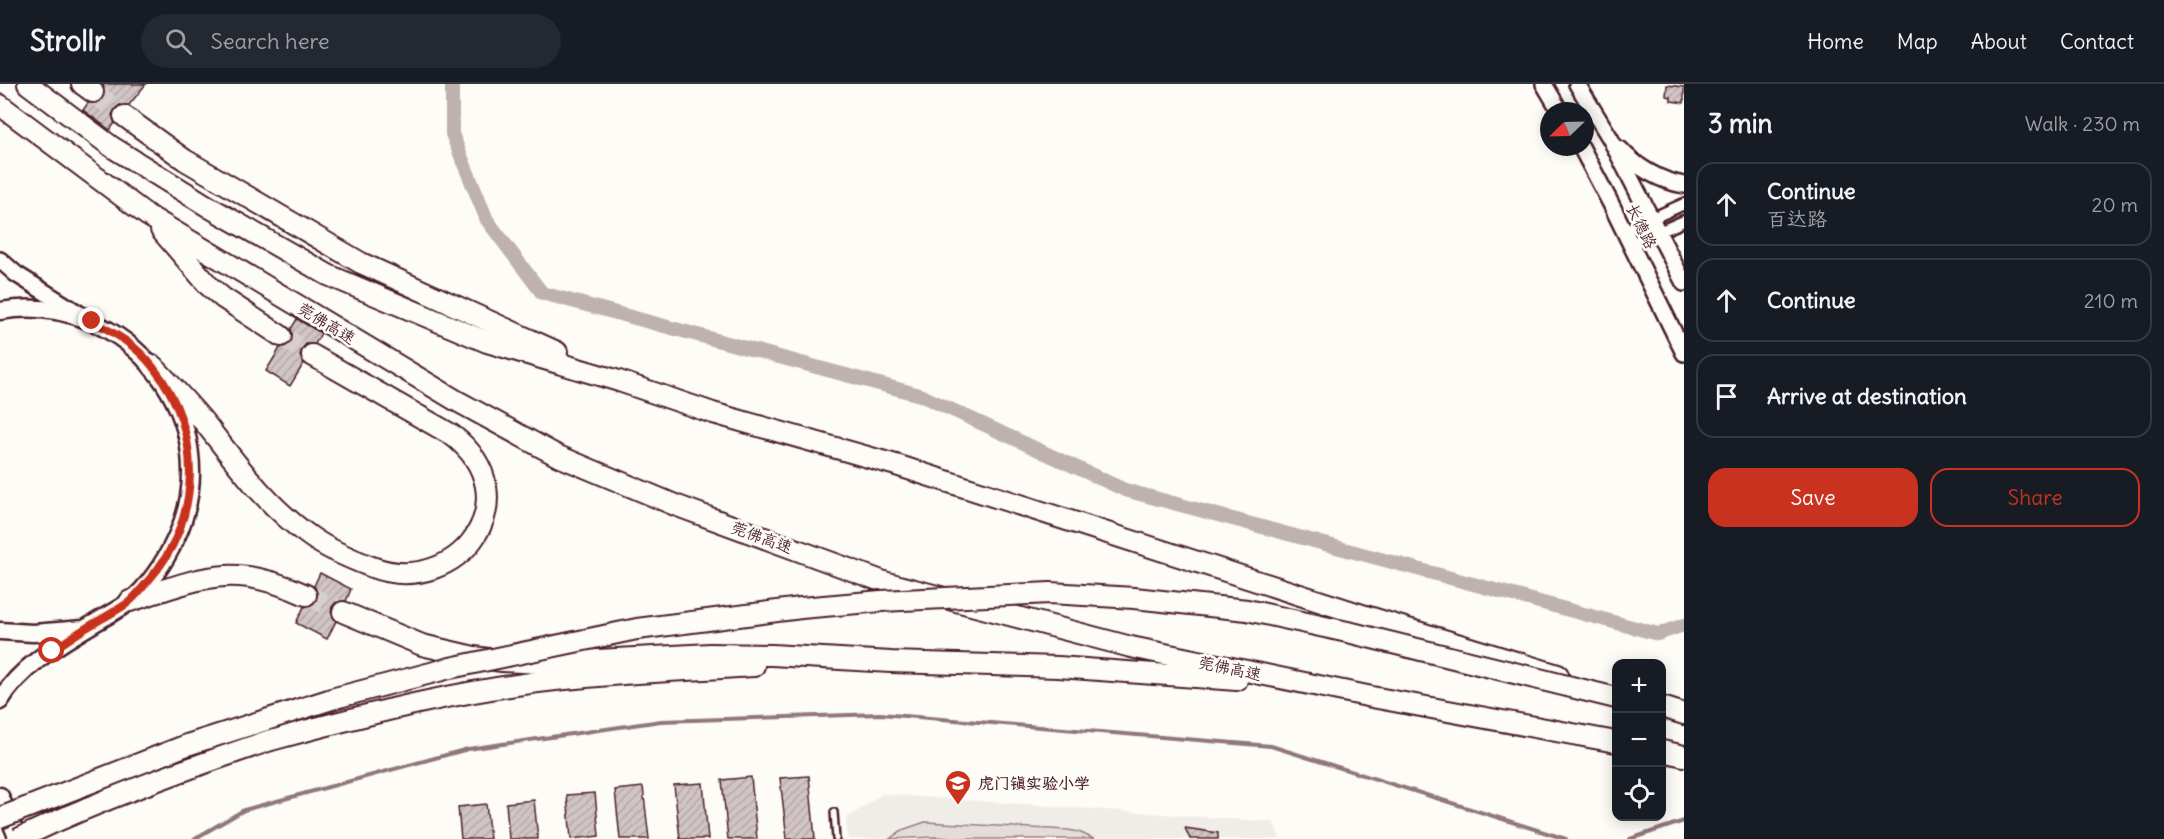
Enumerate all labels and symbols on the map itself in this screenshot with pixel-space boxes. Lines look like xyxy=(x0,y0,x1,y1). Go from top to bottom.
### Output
north arrow xyxy=(1540,102,1594,156)
street label: 长德路 xyxy=(1622,200,1662,252)
street label: 莞佛高速 xyxy=(294,298,360,348)
route end xyxy=(78,307,104,333)
street label: 莞佛高速 xyxy=(729,517,795,557)
route start xyxy=(38,637,64,663)
street label: 莞佛高速 xyxy=(1197,652,1263,684)
school or university icon: 虎门镇实验小学 xyxy=(943,768,973,806)
place label: 虎门镇实验小学 xyxy=(978,773,1090,793)

